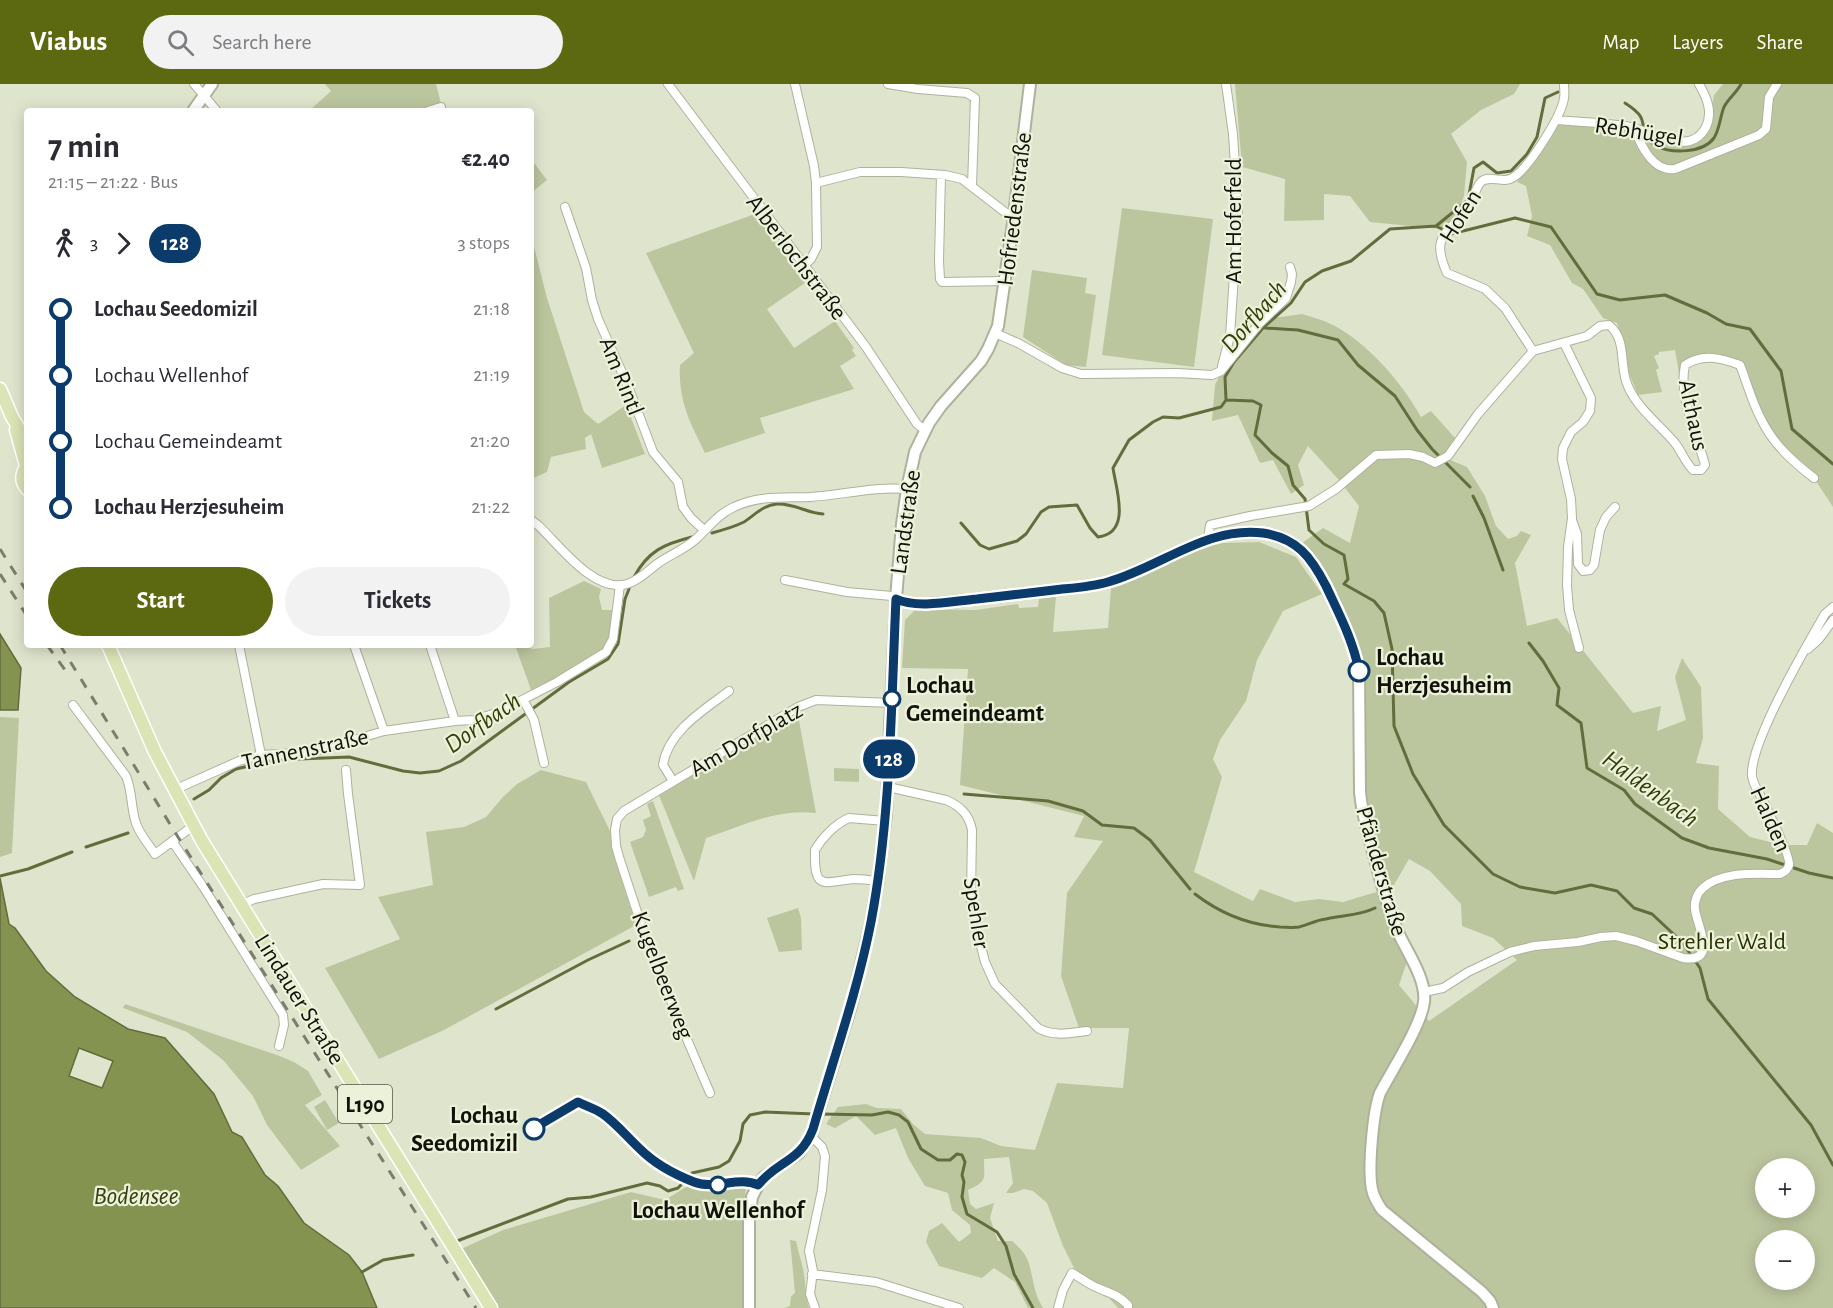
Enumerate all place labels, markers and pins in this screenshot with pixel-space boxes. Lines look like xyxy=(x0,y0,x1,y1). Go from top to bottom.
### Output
place label: Lochau Herzjesuheim xyxy=(1376,646,1512,698)
marker: Lochau Herzjesuheim xyxy=(1348,660,1370,682)
place label: Lochau Gemeindeamt xyxy=(906,674,1044,726)
marker: Lochau Gemeindeamt xyxy=(883,690,901,708)
place label: Lochau Seedomizil xyxy=(411,1104,518,1156)
marker: Lochau Seedomizil xyxy=(523,1118,545,1140)
marker: Lochau Wellenhof xyxy=(709,1176,727,1194)
place label: Lochau Wellenhof xyxy=(632,1199,806,1223)

